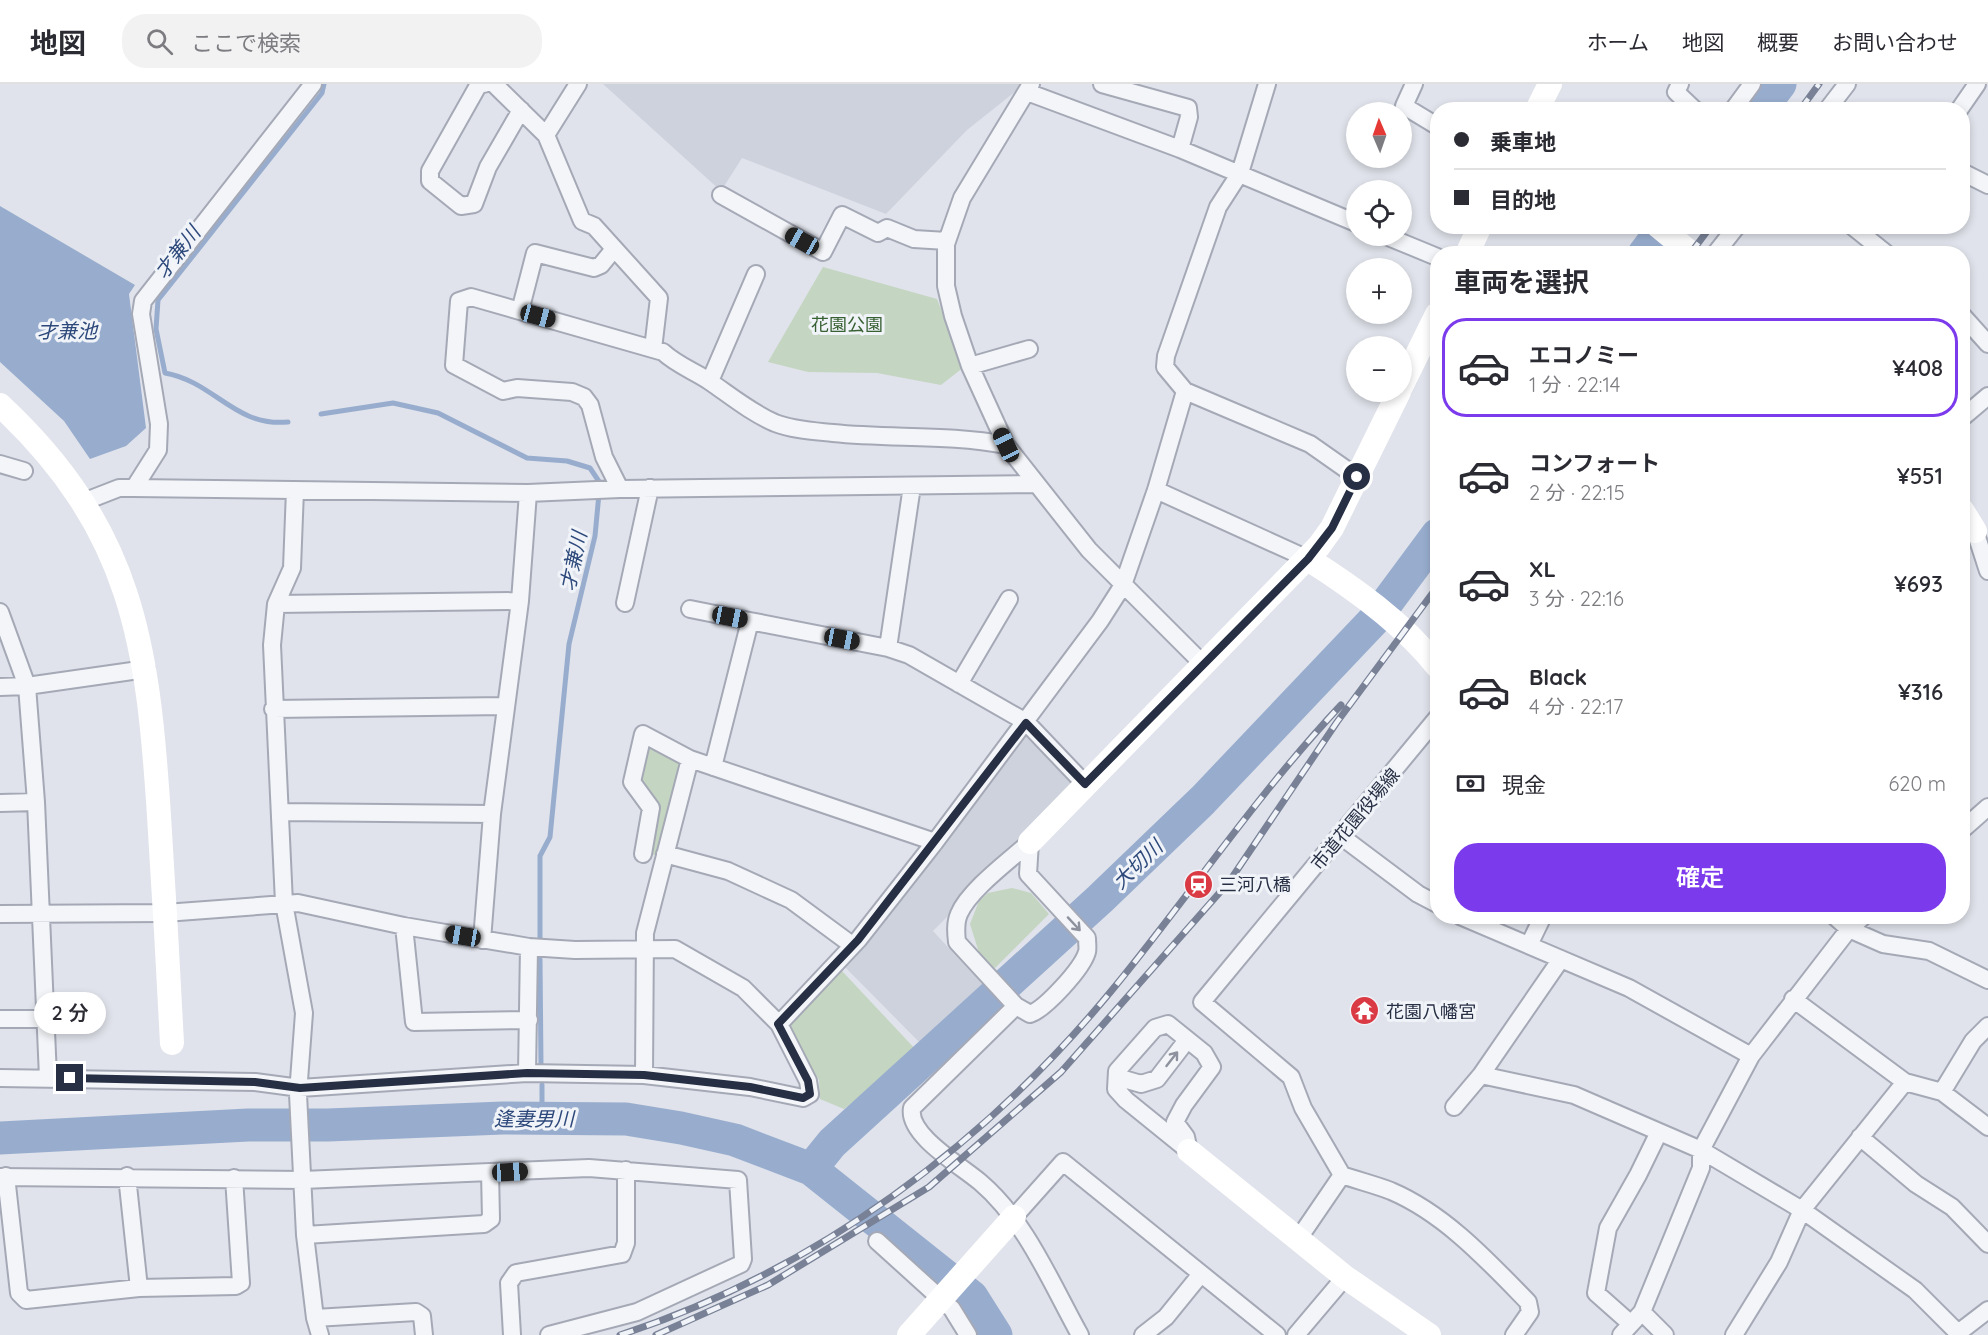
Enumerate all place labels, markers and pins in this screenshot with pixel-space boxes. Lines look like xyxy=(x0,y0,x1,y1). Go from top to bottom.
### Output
station icon: 三河八橋 xyxy=(1182,868,1214,900)
place label: 三河八橋 xyxy=(1219,873,1291,896)
temple icon: 花園八幡宮 xyxy=(1349,995,1381,1027)
place label: 花園八幡宮 xyxy=(1386,1000,1476,1023)

